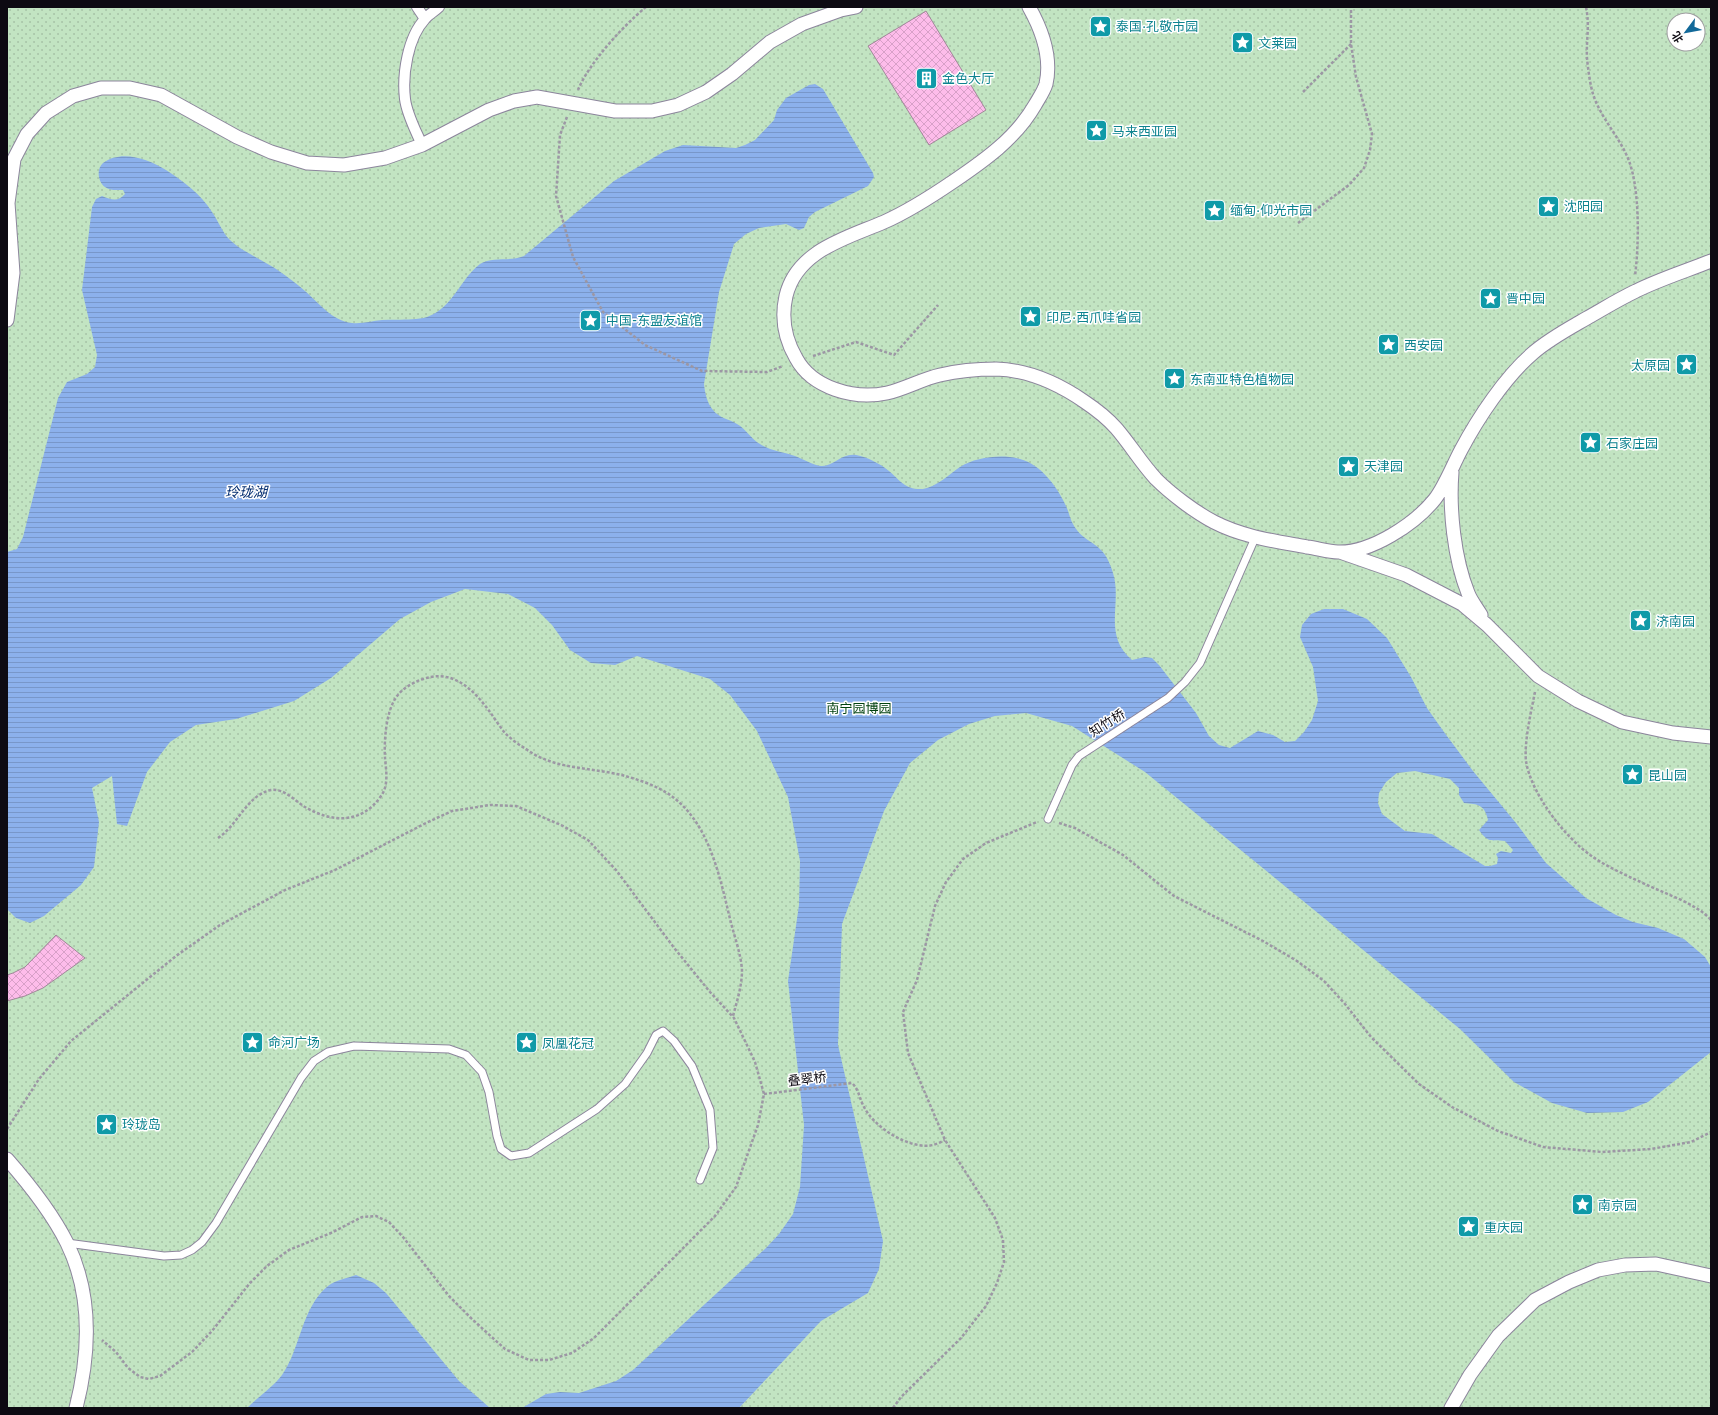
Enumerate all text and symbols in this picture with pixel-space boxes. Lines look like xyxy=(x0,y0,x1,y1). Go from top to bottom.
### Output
north arrow xyxy=(1666,12,1706,52)
place icon: 泰国·孔敬市园 xyxy=(1088,13,1114,39)
place label: 泰国·孔敬市园 xyxy=(1116,18,1198,35)
text: 北 xyxy=(1669,29,1686,46)
place icon: 文莱园 xyxy=(1229,30,1255,56)
place label: 文莱园 xyxy=(1258,35,1297,52)
building icon: 金色大厅 xyxy=(914,65,940,91)
place label: 金色大厅 xyxy=(942,70,994,87)
place icon: 马来西亚园 xyxy=(1084,118,1110,144)
place label: 马来西亚园 xyxy=(1112,123,1177,140)
place icon: 沈阳园 xyxy=(1536,193,1562,219)
place icon: 缅甸·仰光市园 xyxy=(1201,197,1227,223)
place label: 沈阳园 xyxy=(1564,198,1603,215)
place label: 缅甸·仰光市园 xyxy=(1230,202,1312,219)
place icon: 晋中园 xyxy=(1477,285,1503,311)
place label: 晋中园 xyxy=(1506,290,1545,307)
place icon: 印尼·西爪哇省园 xyxy=(1018,304,1044,330)
place icon: 中国-东盟友谊馆 xyxy=(577,307,603,333)
place label: 印尼·西爪哇省园 xyxy=(1046,309,1141,326)
place label: 中国-东盟友谊馆 xyxy=(606,312,702,329)
place icon: 西安园 xyxy=(1375,332,1401,358)
place label: 西安园 xyxy=(1404,337,1443,354)
place icon: 太原园 xyxy=(1673,352,1699,378)
place label: 太原园 xyxy=(1631,357,1670,374)
place icon: 东南亚特色植物园 xyxy=(1161,366,1187,392)
place label: 东南亚特色植物园 xyxy=(1190,371,1294,388)
place icon: 石家庄园 xyxy=(1578,430,1604,456)
place label: 石家庄园 xyxy=(1606,435,1658,452)
place icon: 天津园 xyxy=(1335,453,1361,479)
place label: 天津园 xyxy=(1364,458,1403,475)
water label: 玲珑湖 xyxy=(225,483,269,501)
place icon: 济南园 xyxy=(1628,608,1654,634)
place label: 济南园 xyxy=(1656,613,1695,630)
park label: 南宁园博园 xyxy=(826,700,892,717)
street label: 知竹桥 xyxy=(1086,705,1128,741)
place icon: 昆山园 xyxy=(1619,762,1645,788)
place label: 昆山园 xyxy=(1648,767,1687,784)
place icon: 命河广场 xyxy=(240,1029,266,1055)
place icon: 凤凰花冠 xyxy=(514,1030,540,1056)
place label: 命河广场 xyxy=(268,1034,320,1051)
place label: 凤凰花冠 xyxy=(542,1035,594,1052)
street label: 叠翠桥 xyxy=(787,1068,827,1090)
place icon: 玲珑岛 xyxy=(94,1111,120,1137)
place label: 玲珑岛 xyxy=(122,1116,161,1133)
place icon: 南京园 xyxy=(1570,1192,1596,1218)
place label: 南京园 xyxy=(1598,1197,1637,1214)
place icon: 重庆园 xyxy=(1456,1214,1482,1240)
place label: 重庆园 xyxy=(1484,1219,1523,1236)

